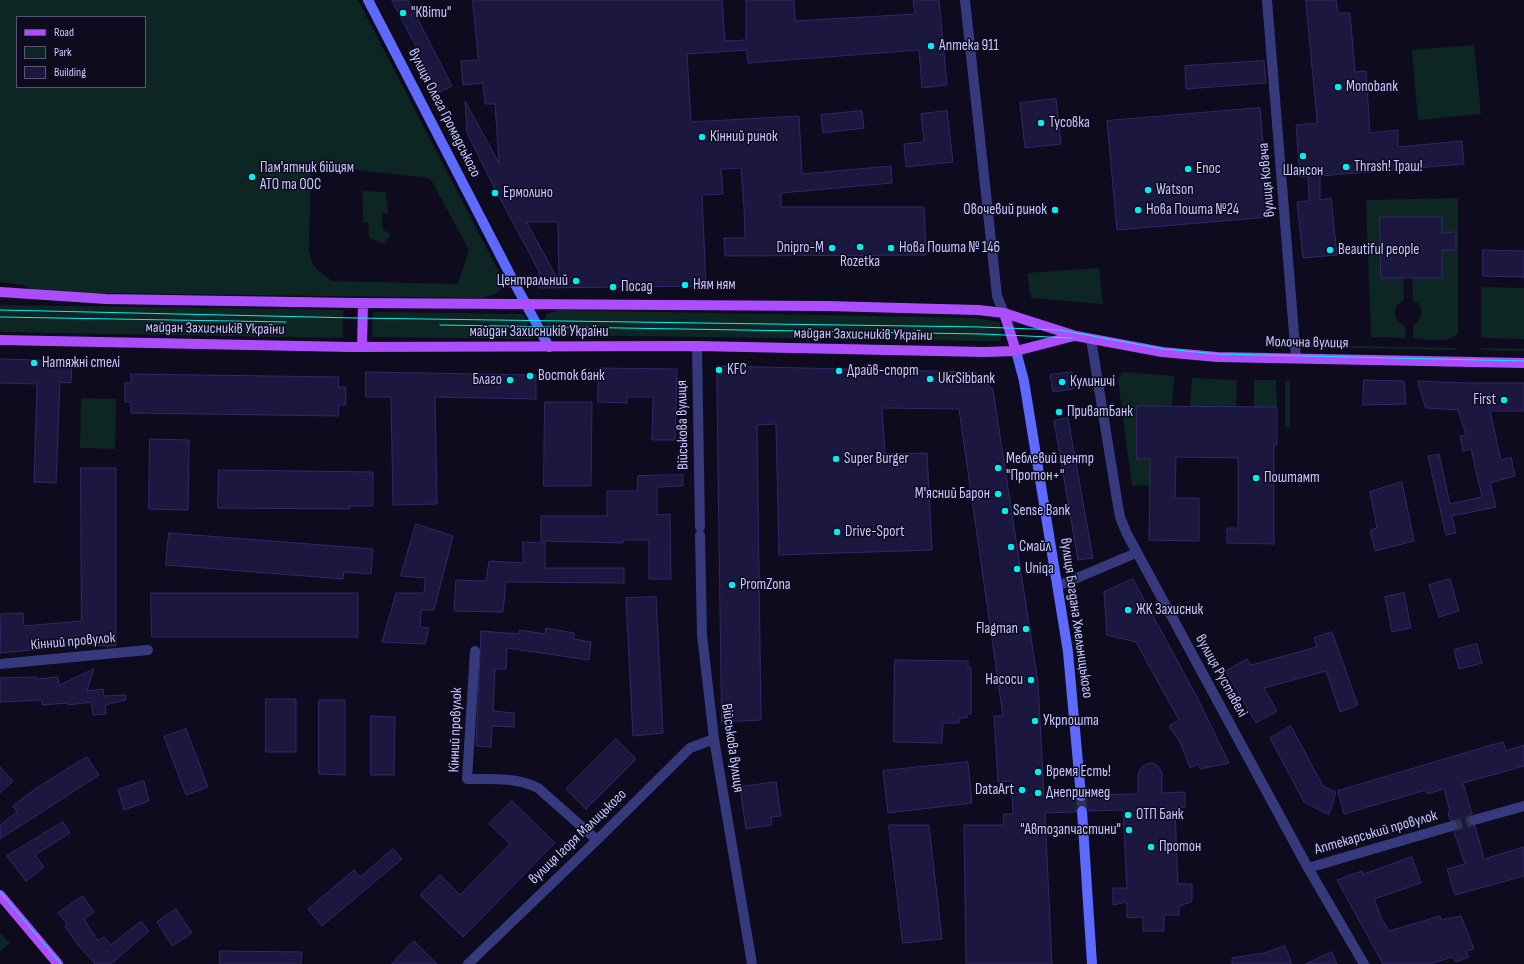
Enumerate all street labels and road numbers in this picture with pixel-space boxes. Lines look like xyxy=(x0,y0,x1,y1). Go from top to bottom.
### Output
street label: вулиця Олега Громадського xyxy=(404,46,484,180)
street label: вулиця Ковача xyxy=(1255,142,1279,218)
street label: майдан Захисників України xyxy=(145,319,285,339)
street label: майдан Захисників України xyxy=(469,323,609,341)
street label: майдан Захисників України xyxy=(793,325,933,345)
street label: Молочна вулиця xyxy=(1265,333,1349,353)
street label: Військова вулиця xyxy=(673,380,693,470)
street label: вулиця Богдана Хмельницького xyxy=(1056,537,1096,699)
street label: Кінний провулок xyxy=(30,629,116,655)
street label: вулиця Руставелі xyxy=(1191,632,1251,720)
street label: Кінний провулок xyxy=(446,687,466,773)
street label: Військова вулиця xyxy=(717,702,747,794)
street label: вулиця Ігоря Малицького xyxy=(525,786,631,888)
street label: Аптекарський провулок xyxy=(1313,807,1439,859)

